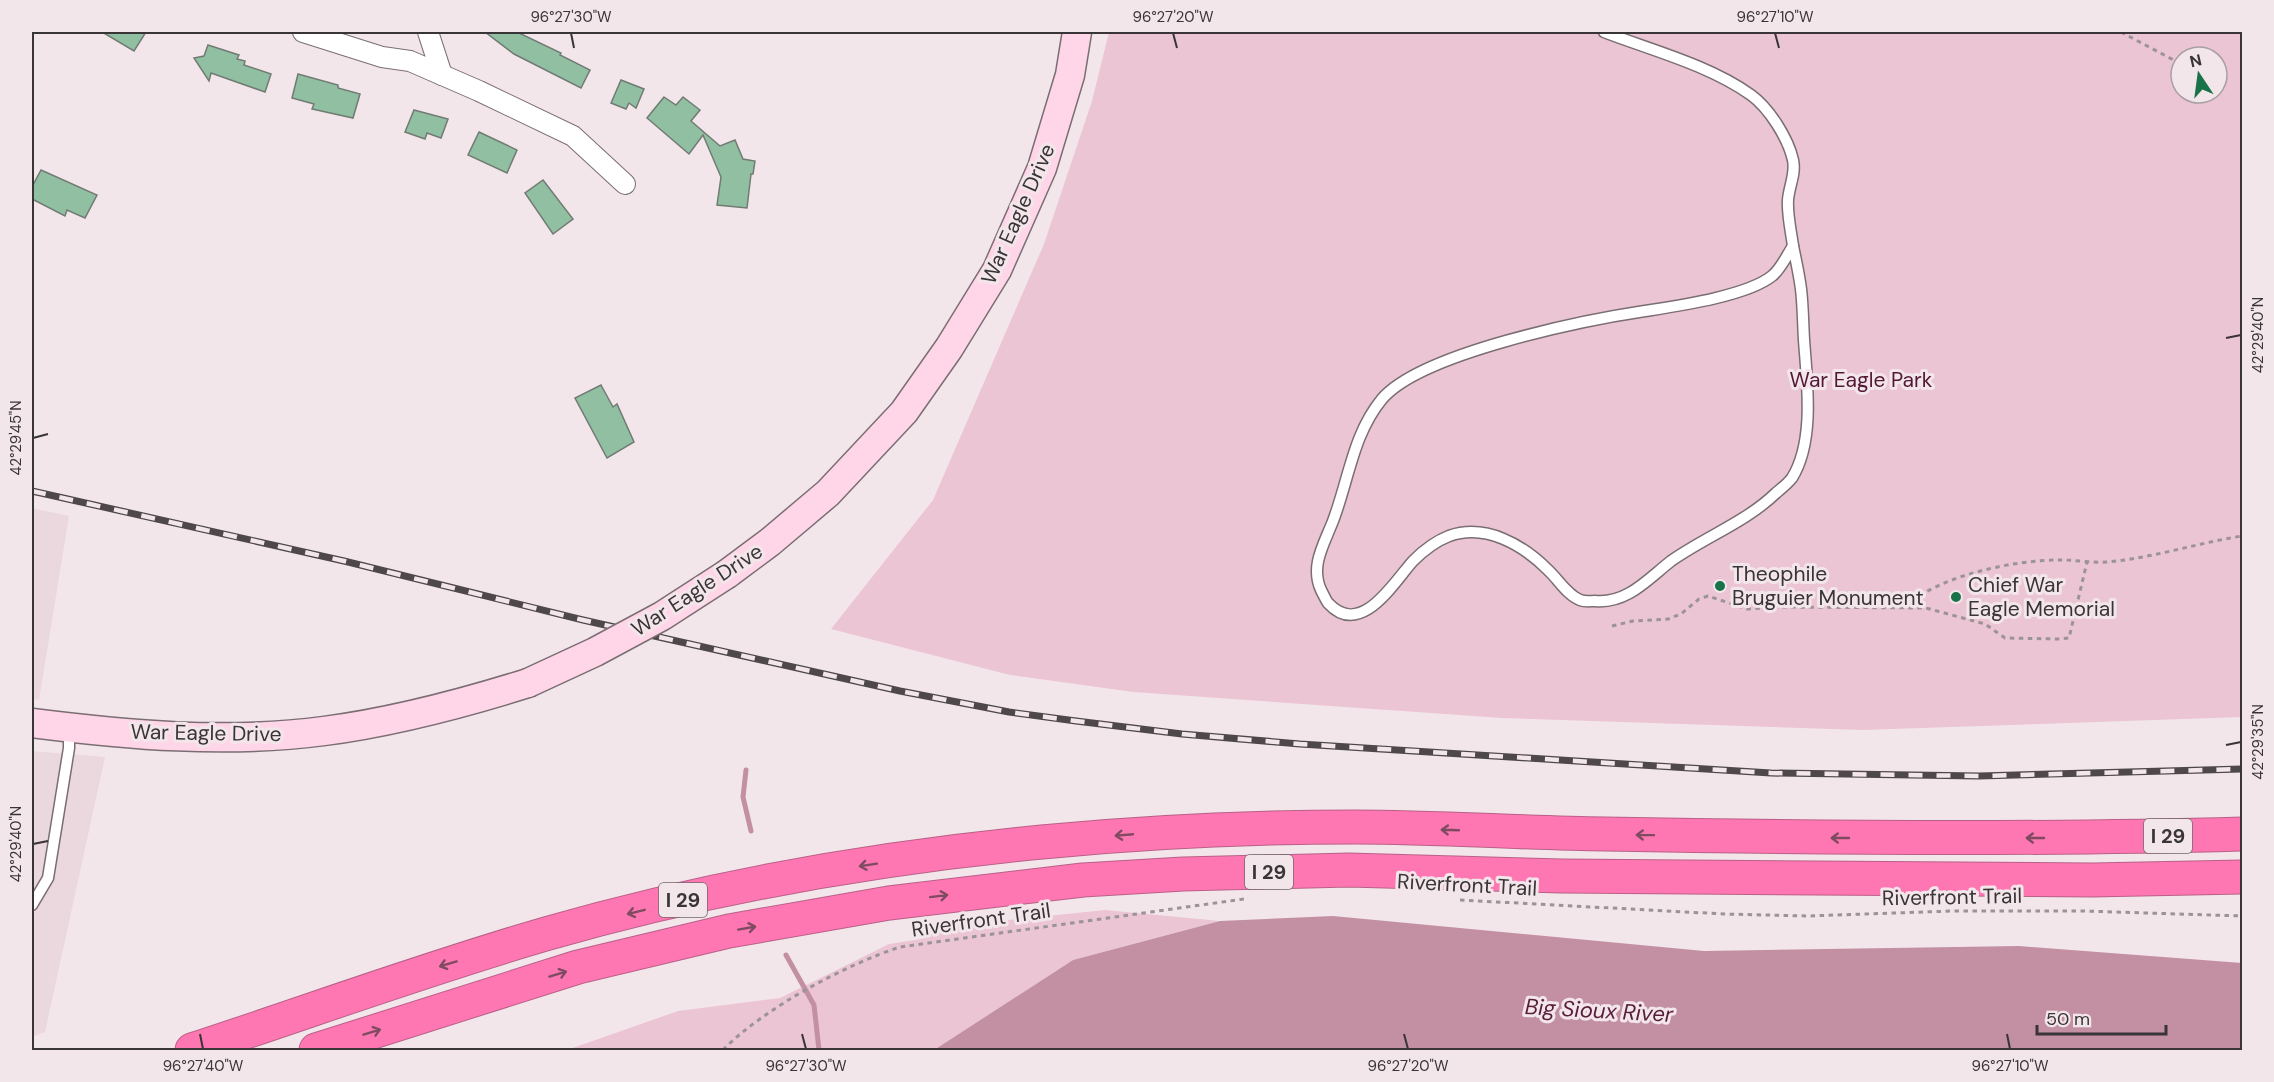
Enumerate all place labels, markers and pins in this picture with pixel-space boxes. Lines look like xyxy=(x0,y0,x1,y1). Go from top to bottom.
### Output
place label: Theophile Bruguier Monument xyxy=(1732,560,1924,612)
place label: Chief War Eagle Memorial xyxy=(1968,571,2115,623)
marker: Theophile Bruguier Monument xyxy=(1713,579,1727,593)
marker: Chief War Eagle Memorial xyxy=(1949,590,1963,604)

